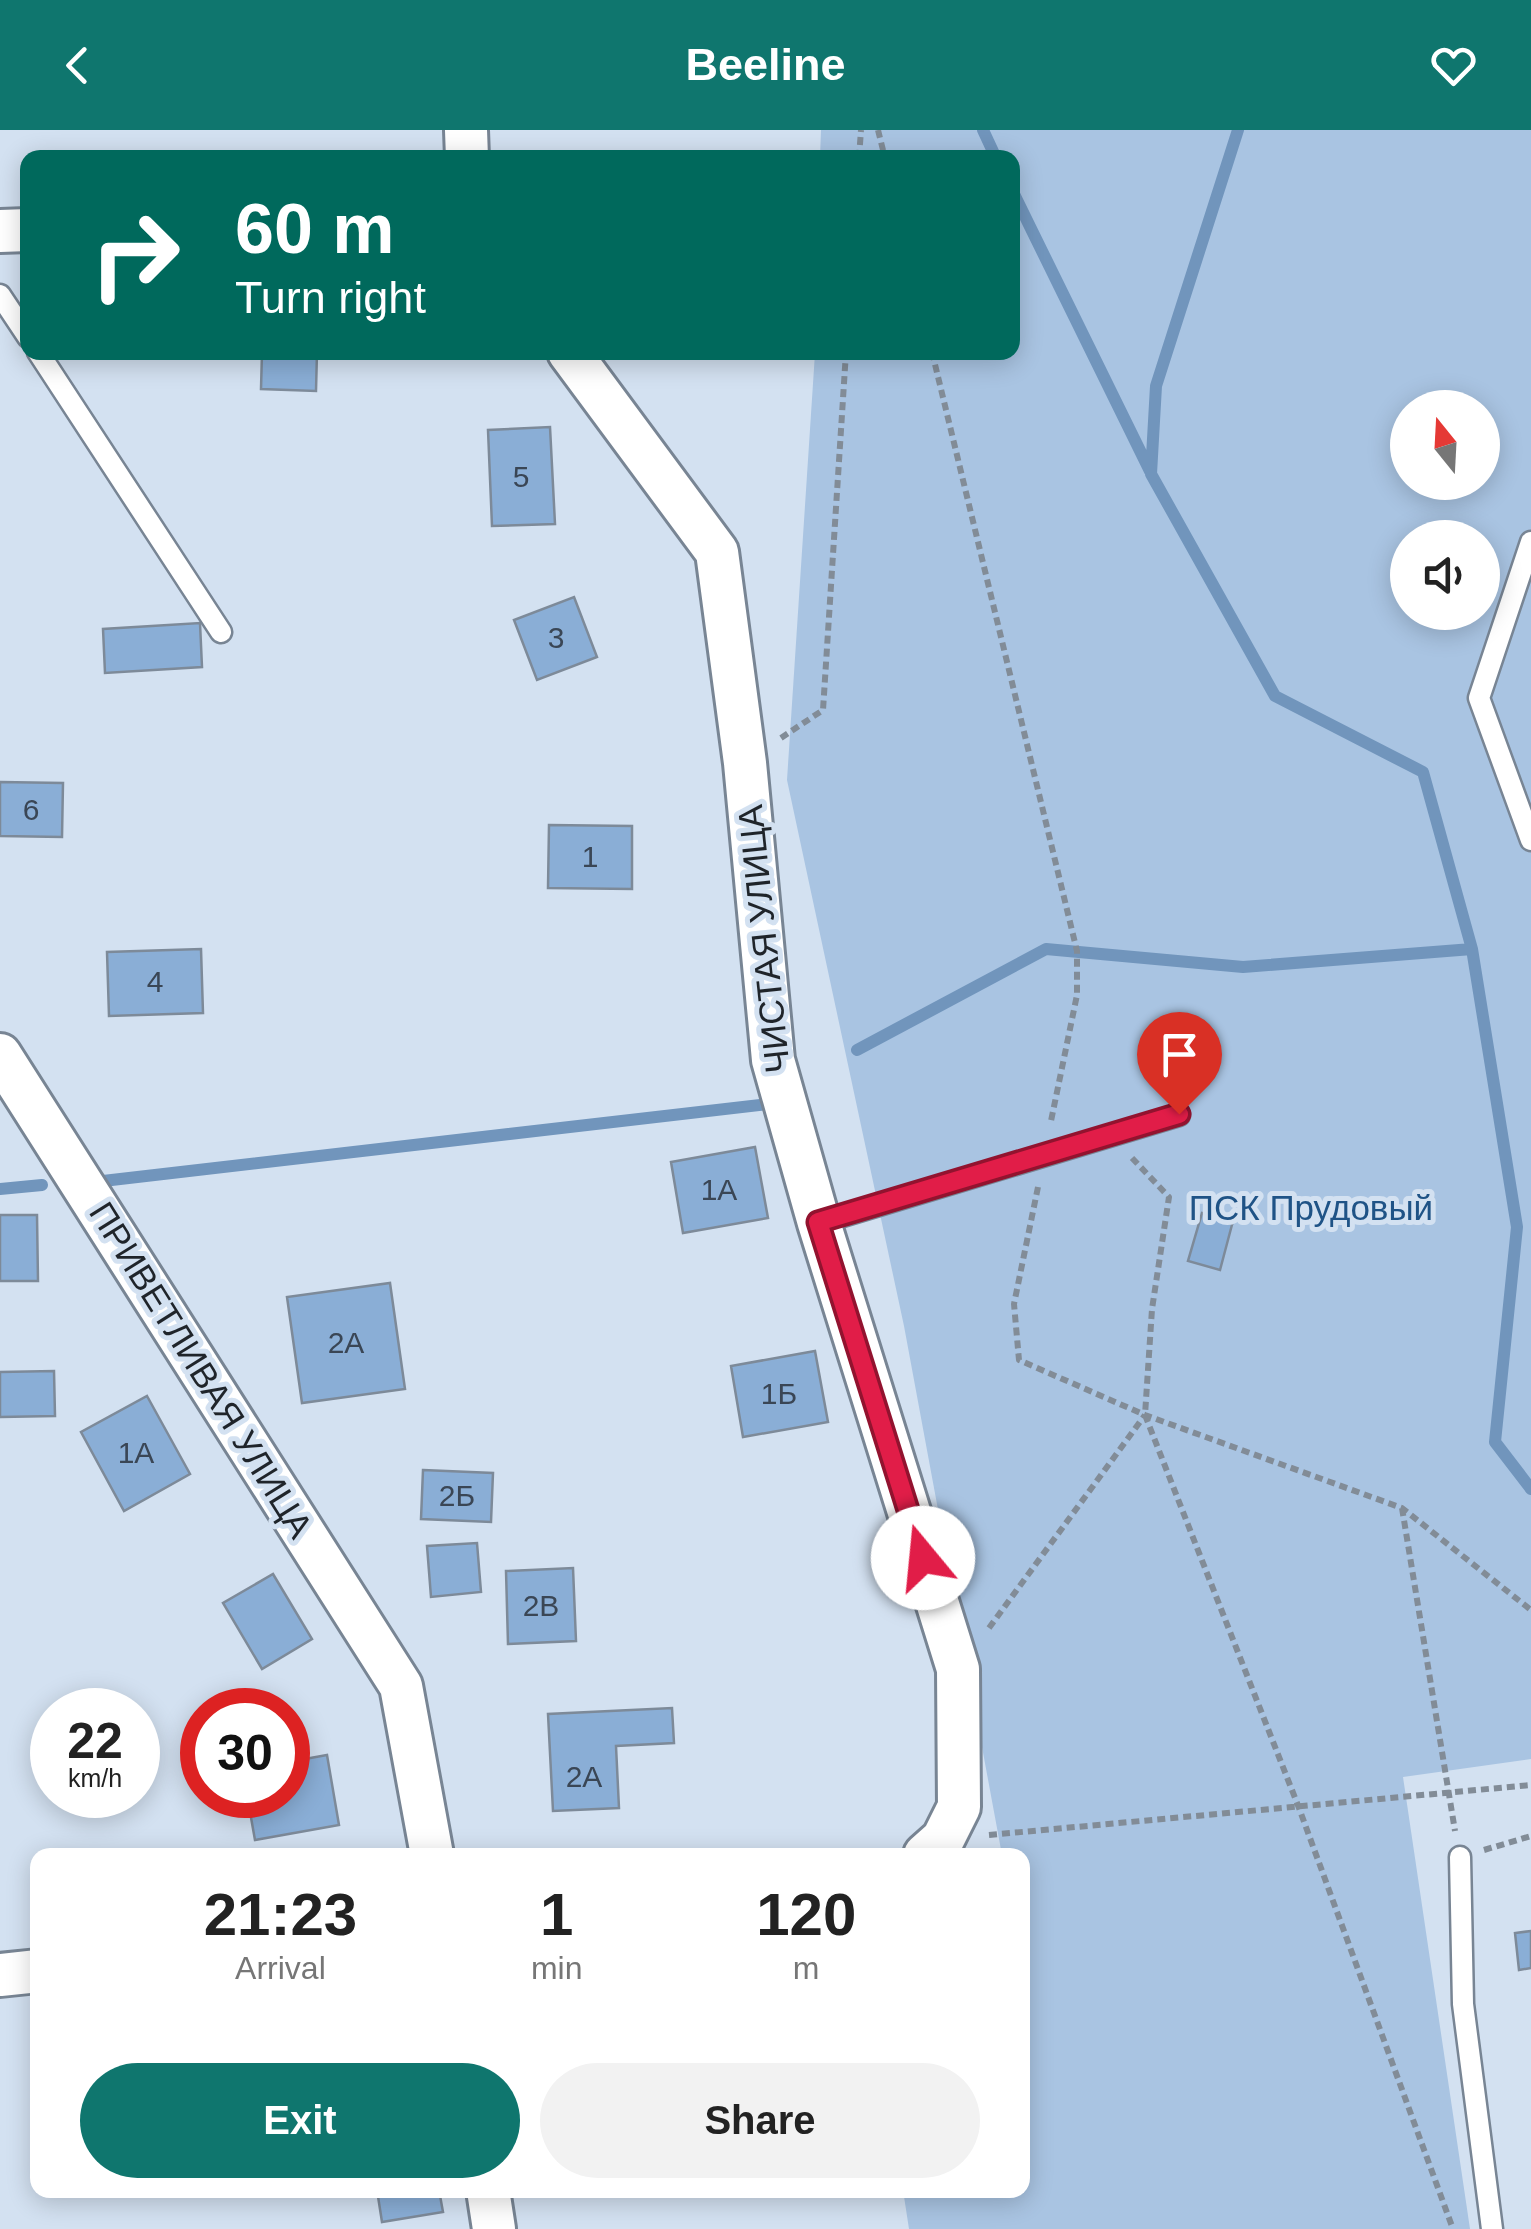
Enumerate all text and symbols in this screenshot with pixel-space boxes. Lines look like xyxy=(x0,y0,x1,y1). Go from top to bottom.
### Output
icon: back xyxy=(50,38,105,93)
icon: heart xyxy=(1426,38,1481,93)
text: Beeline xyxy=(685,39,846,90)
icon: right xyxy=(70,190,200,320)
text: 60 m xyxy=(235,190,395,268)
text: Turn right xyxy=(235,272,426,323)
north arrow xyxy=(1390,390,1500,500)
map controls xyxy=(1390,390,1500,630)
house number: 5 xyxy=(513,460,529,493)
button: sound xyxy=(1390,520,1500,630)
house number: 3 xyxy=(548,621,564,654)
house number: 6 xyxy=(23,793,39,826)
street label: ЧИСТАЯ УЛИЦА xyxy=(730,802,797,1075)
house number: 1 xyxy=(582,840,598,873)
house number: 4 xyxy=(147,965,163,998)
pin xyxy=(1137,1012,1222,1115)
icon: arrive xyxy=(1152,1027,1207,1082)
house number: 1А xyxy=(701,1173,737,1206)
park label: ПСК Прудовый xyxy=(1189,1188,1433,1227)
street label: ПРИВЕТЛИВАЯ УЛИЦА xyxy=(82,1195,321,1545)
house number: 2А xyxy=(328,1326,364,1359)
house number: 1Б xyxy=(761,1377,797,1410)
house number: 1А xyxy=(118,1436,154,1469)
house number: 2Б xyxy=(439,1479,475,1512)
position arrow xyxy=(871,1506,975,1610)
house number: 2В xyxy=(523,1589,559,1622)
speed limit sign: 30 xyxy=(180,1688,310,1818)
text: 22 xyxy=(67,1713,123,1769)
house number: 2А xyxy=(566,1760,602,1793)
text: km/h xyxy=(68,1764,122,1792)
text: 21:23 xyxy=(204,1881,357,1948)
text: 1 xyxy=(540,1881,573,1948)
text: 120 xyxy=(756,1881,856,1948)
text: Arrival xyxy=(235,1950,326,1986)
text: min xyxy=(531,1950,582,1986)
text: m xyxy=(793,1950,820,1986)
button: Exit xyxy=(80,2063,520,2178)
button: Share xyxy=(540,2063,980,2178)

